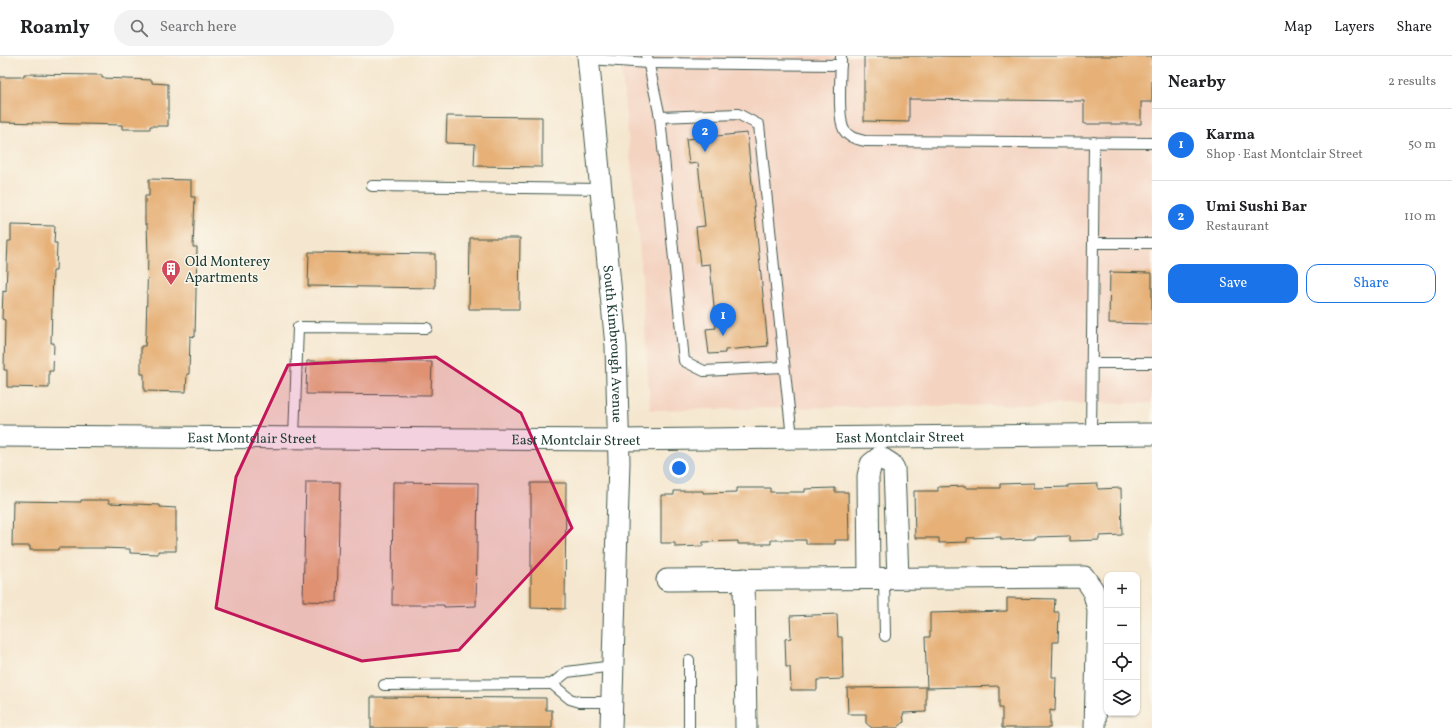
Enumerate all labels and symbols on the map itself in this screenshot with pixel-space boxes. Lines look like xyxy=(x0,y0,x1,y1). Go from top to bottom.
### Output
pin: 2 xyxy=(692,119,718,152)
place label: Old Monterey Apartments xyxy=(185,253,270,288)
building icon: Old Monterey Apartments xyxy=(160,258,182,286)
street label: South Kimbrough Avenue xyxy=(597,264,626,423)
pin: 1 xyxy=(710,303,736,336)
street label: East Montclair Street xyxy=(835,428,965,449)
street label: East Montclair Street xyxy=(187,429,317,449)
street label: East Montclair Street xyxy=(511,431,641,451)
your location xyxy=(669,458,689,478)

